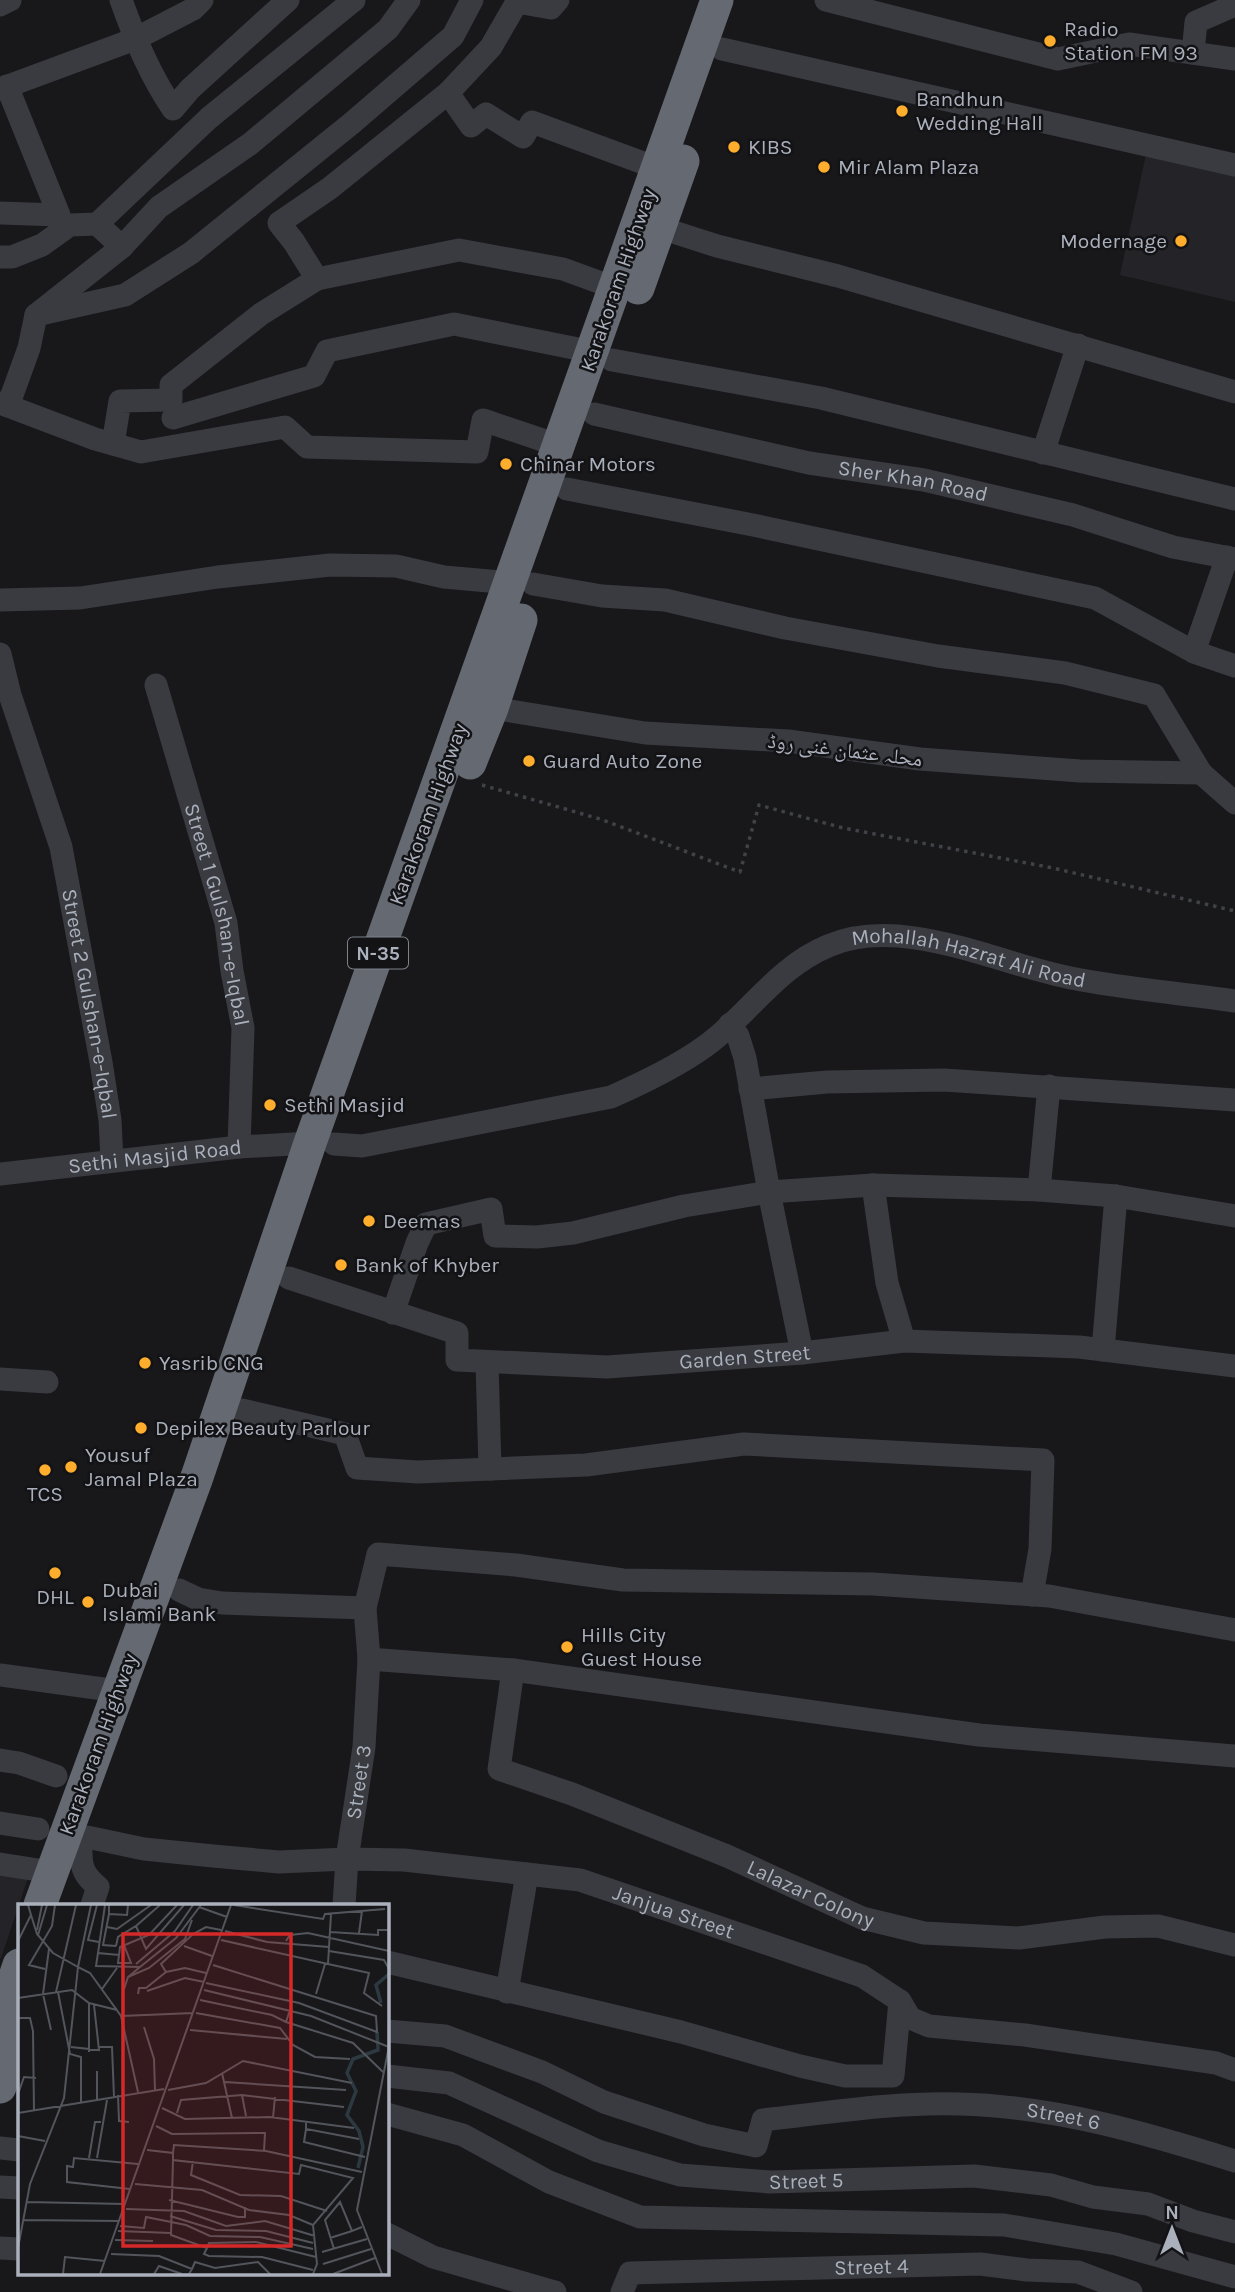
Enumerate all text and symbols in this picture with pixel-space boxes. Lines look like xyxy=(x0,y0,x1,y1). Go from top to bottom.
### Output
place label: Radio Station FM 93 xyxy=(1064,17,1198,65)
marker: Radio Station FM 93 xyxy=(1042,33,1058,49)
place label: Bandhun Wedding Hall xyxy=(916,87,1043,135)
marker: Bandhun Wedding Hall xyxy=(894,103,910,119)
place label: KIBS xyxy=(748,135,792,159)
marker: KIBS xyxy=(726,139,742,155)
place label: Mir Alam Plaza xyxy=(838,155,979,179)
marker: Mir Alam Plaza xyxy=(816,159,832,175)
street label: Karakoram Highway xyxy=(575,185,661,375)
place label: Modernage xyxy=(1060,229,1167,253)
marker: Modernage xyxy=(1173,233,1189,249)
place label: Chinar Motors xyxy=(520,452,656,476)
street label: Sher Khan Road xyxy=(836,455,990,507)
marker: Chinar Motors xyxy=(498,456,514,472)
street label: Karakoram Highway xyxy=(384,720,472,908)
street label: محلہ عثمان غنی روڈ xyxy=(766,729,924,772)
place label: Guard Auto Zone xyxy=(543,749,702,773)
marker: Guard Auto Zone xyxy=(521,753,537,769)
street label: Street 1 Gulshan-e-Iqbal xyxy=(179,800,254,1028)
street label: Street 2 Gulshan-e-Iqbal xyxy=(57,887,122,1121)
street label: Mohallah Hazrat Ali Road xyxy=(850,923,1088,993)
road number: N-35 xyxy=(348,937,408,968)
place label: Sethi Masjid xyxy=(284,1093,405,1117)
marker: Sethi Masjid xyxy=(262,1097,278,1113)
street label: Sethi Masjid Road xyxy=(67,1135,243,1178)
place label: Deemas xyxy=(383,1209,461,1233)
marker: Deemas xyxy=(361,1213,377,1229)
place label: Bank of Khyber xyxy=(355,1253,499,1277)
marker: Bank of Khyber xyxy=(333,1257,349,1273)
street label: Garden Street xyxy=(678,1340,812,1374)
place label: Yasrib CNG xyxy=(159,1351,264,1375)
marker: Yasrib CNG xyxy=(137,1355,153,1371)
place label: Depilex Beauty Parlour xyxy=(155,1416,370,1440)
marker: Depilex Beauty Parlour xyxy=(133,1420,149,1436)
place label: Yousuf Jamal Plaza xyxy=(85,1443,198,1491)
marker: Yousuf Jamal Plaza xyxy=(63,1459,79,1475)
marker: TCS xyxy=(37,1462,53,1478)
place label: TCS xyxy=(27,1482,63,1506)
marker: DHL xyxy=(47,1565,63,1581)
place label: Dubai Islami Bank xyxy=(102,1578,217,1626)
place label: DHL xyxy=(36,1585,74,1609)
marker: Dubai Islami Bank xyxy=(80,1594,96,1610)
place label: Hills City Guest House xyxy=(581,1623,702,1671)
marker: Hills City Guest House xyxy=(559,1639,575,1655)
street label: Karakoram Highway xyxy=(54,1650,142,1838)
street label: Street 3 xyxy=(341,1743,376,1821)
street label: Lalazar Colony xyxy=(743,1855,877,1933)
street label: Janjua Street xyxy=(610,1880,737,1944)
inset map xyxy=(18,1904,388,2274)
street label: Street 6 xyxy=(1025,2098,1103,2135)
street label: Street 5 xyxy=(768,2168,844,2194)
north arrow xyxy=(1137,2194,1207,2264)
text: N xyxy=(1165,2202,1179,2224)
street label: Street 4 xyxy=(834,2254,909,2280)

